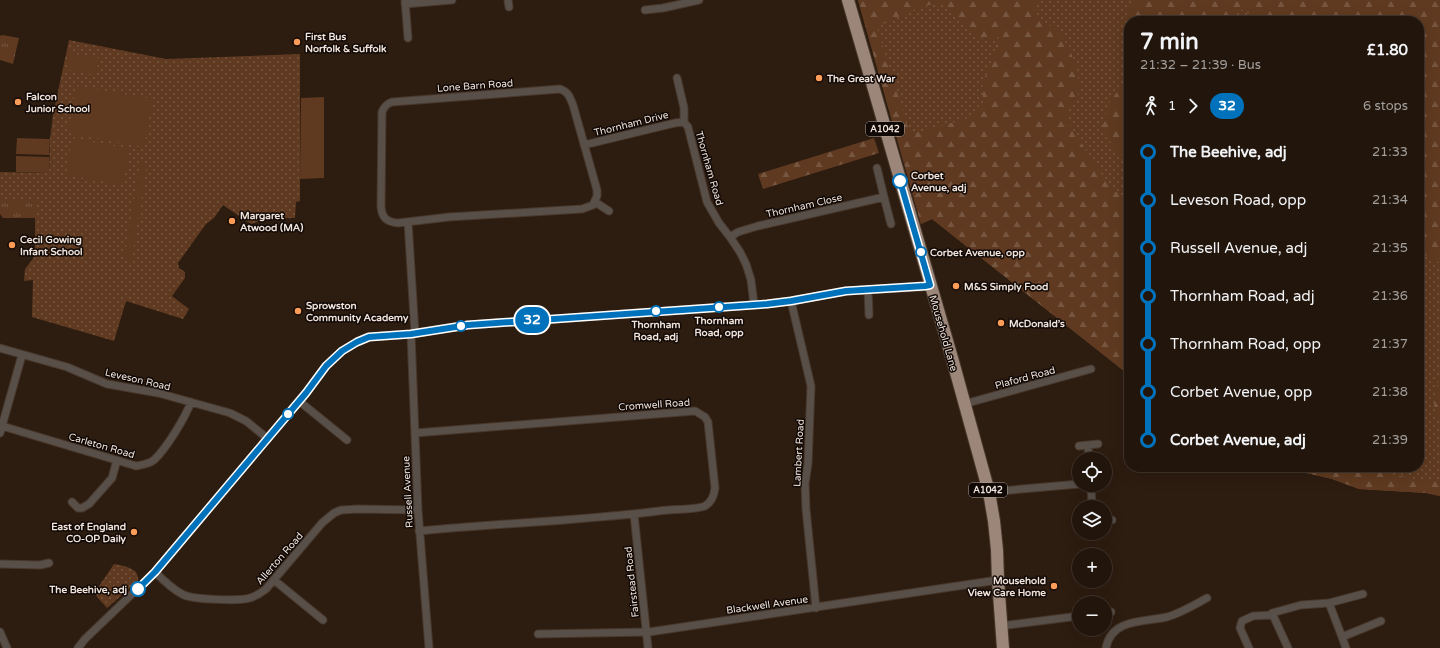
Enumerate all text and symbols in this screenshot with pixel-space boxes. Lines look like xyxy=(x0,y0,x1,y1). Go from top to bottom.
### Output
text: 7 min xyxy=(1140,29,1199,55)
place label: First Bus Norfolk & Suffolk xyxy=(305,31,387,55)
marker: First Bus Norfolk & Suffolk xyxy=(292,37,302,47)
text: £1.80 xyxy=(1367,41,1408,59)
text: 21:32 – 21:39 · Bus xyxy=(1140,57,1261,73)
marker: The Great War xyxy=(814,73,824,83)
place label: The Great War xyxy=(826,73,896,85)
street label: Lone Barn Road xyxy=(437,77,514,95)
place label: Falcon Junior School xyxy=(25,91,90,115)
icon: walk xyxy=(1140,95,1162,117)
icon: forward xyxy=(1182,95,1204,117)
marker: Falcon Junior School xyxy=(13,97,23,107)
text: 32 xyxy=(1218,97,1236,114)
text: 1 xyxy=(1168,98,1176,114)
text: 6 stops xyxy=(1363,98,1408,114)
street label: Thornham Drive xyxy=(593,109,670,139)
road number: A1042 xyxy=(866,122,904,136)
street label: Thornham Road xyxy=(693,130,725,207)
text: The Beehive, adj xyxy=(1170,143,1287,161)
text: 21:33 xyxy=(1372,144,1408,160)
place label: Corbet Avenue, adj xyxy=(911,170,967,194)
marker: Corbet Avenue, adj xyxy=(892,173,908,189)
street label: Thornham Close xyxy=(765,191,844,221)
text: Leveson Road, opp xyxy=(1170,191,1306,209)
text: 21:34 xyxy=(1372,192,1408,208)
place label: Margaret Atwood (MA) xyxy=(240,210,303,234)
marker: Margaret Atwood (MA) xyxy=(227,216,237,226)
place label: Cecil Gowing Infant School xyxy=(20,234,83,258)
text: Russell Avenue, adj xyxy=(1170,239,1307,257)
marker: Cecil Gowing Infant School xyxy=(7,240,17,250)
text: 21:35 xyxy=(1372,240,1408,256)
marker: Corbet Avenue, opp xyxy=(915,246,927,258)
place label: Corbet Avenue, opp xyxy=(930,247,1025,259)
marker: M&S Simply Food xyxy=(951,281,961,291)
place label: M&S Simply Food xyxy=(964,281,1048,293)
text: Thornham Road, adj xyxy=(1170,287,1315,305)
text: 21:36 xyxy=(1372,288,1408,304)
street label: Mousehold Lane xyxy=(926,294,960,373)
place label: Sprowston Community Academy xyxy=(306,300,409,324)
marker: Thornham Road, opp xyxy=(713,301,725,313)
marker: Thornham Road, adj xyxy=(650,305,662,317)
marker: Sprowston Community Academy xyxy=(293,306,303,316)
line badge: 32 xyxy=(514,307,550,333)
text: 32 xyxy=(523,311,541,328)
place label: Thornham Road, opp xyxy=(693,315,744,339)
marker: McDonald’s xyxy=(996,318,1006,328)
place label: McDonald’s xyxy=(1009,318,1065,330)
place label: Thornham Road, adj xyxy=(630,319,681,343)
unlabelled marker xyxy=(455,320,467,332)
text: Thornham Road, opp xyxy=(1170,335,1321,353)
text: 21:37 xyxy=(1372,336,1408,352)
street label: Plaford Road xyxy=(994,364,1057,392)
street label: Leveson Road xyxy=(104,367,172,393)
text: Corbet Avenue, opp xyxy=(1170,383,1312,401)
text: 21:38 xyxy=(1372,384,1408,400)
street label: Cromwell Road xyxy=(618,397,690,413)
unlabelled marker xyxy=(282,408,294,420)
street label: Lambert Road xyxy=(791,419,807,487)
street label: Carleton Road xyxy=(67,431,136,461)
text: Corbet Avenue, adj xyxy=(1170,431,1306,449)
text: 21:39 xyxy=(1372,432,1408,448)
map controls xyxy=(1072,452,1112,636)
button: locate xyxy=(1072,452,1112,492)
street label: Russell Avenue xyxy=(400,455,416,528)
road number: A1042 xyxy=(969,483,1007,497)
button: layers xyxy=(1072,500,1112,540)
place label: East of England CO-OP Daily xyxy=(51,521,127,545)
marker: East of England CO-OP Daily xyxy=(129,527,139,537)
street label: Allerton Road xyxy=(254,530,306,587)
street label: Fairstead Road xyxy=(622,546,642,618)
button: + xyxy=(1072,548,1112,588)
place label: Mousehold View Care Home xyxy=(968,575,1046,599)
marker: The Beehive, adj xyxy=(130,581,146,597)
marker: Mousehold View Care Home xyxy=(1049,581,1059,591)
place label: The Beehive, adj xyxy=(48,584,127,596)
street label: Blackwell Avenue xyxy=(725,593,809,617)
button: − xyxy=(1072,596,1112,636)

